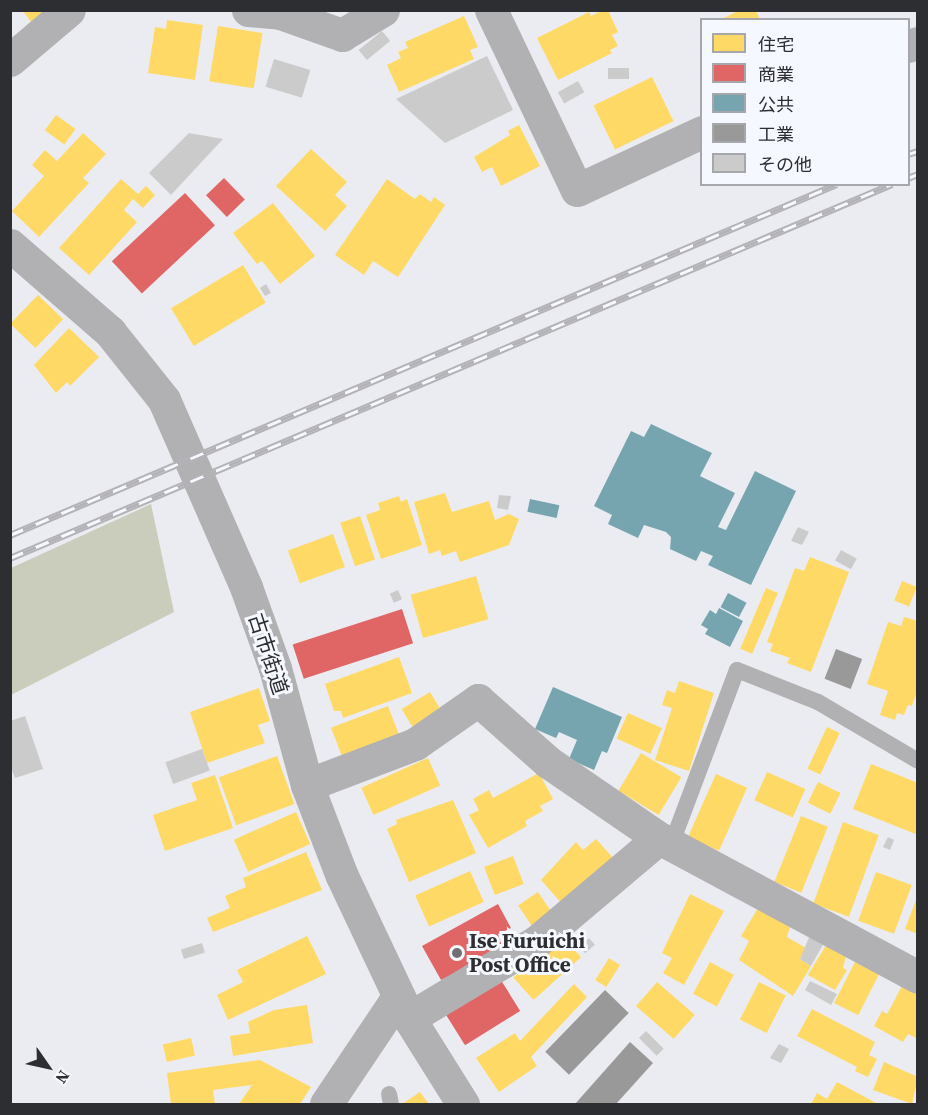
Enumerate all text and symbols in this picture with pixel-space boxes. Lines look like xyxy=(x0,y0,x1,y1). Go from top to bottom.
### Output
legend xyxy=(700,18,910,186)
text: 住宅 xyxy=(758,32,794,57)
text: 商業 xyxy=(758,62,794,87)
text: 公共 xyxy=(758,92,794,117)
text: 工業 xyxy=(758,122,794,147)
text: その他 xyxy=(758,152,812,177)
street label: 古市街道 xyxy=(243,610,293,698)
place label: Ise Furuichi Post Office xyxy=(469,928,585,978)
marker: Ise Furuichi Post Office xyxy=(450,946,464,960)
north arrow xyxy=(18,1037,78,1097)
text: N xyxy=(51,1066,75,1088)

